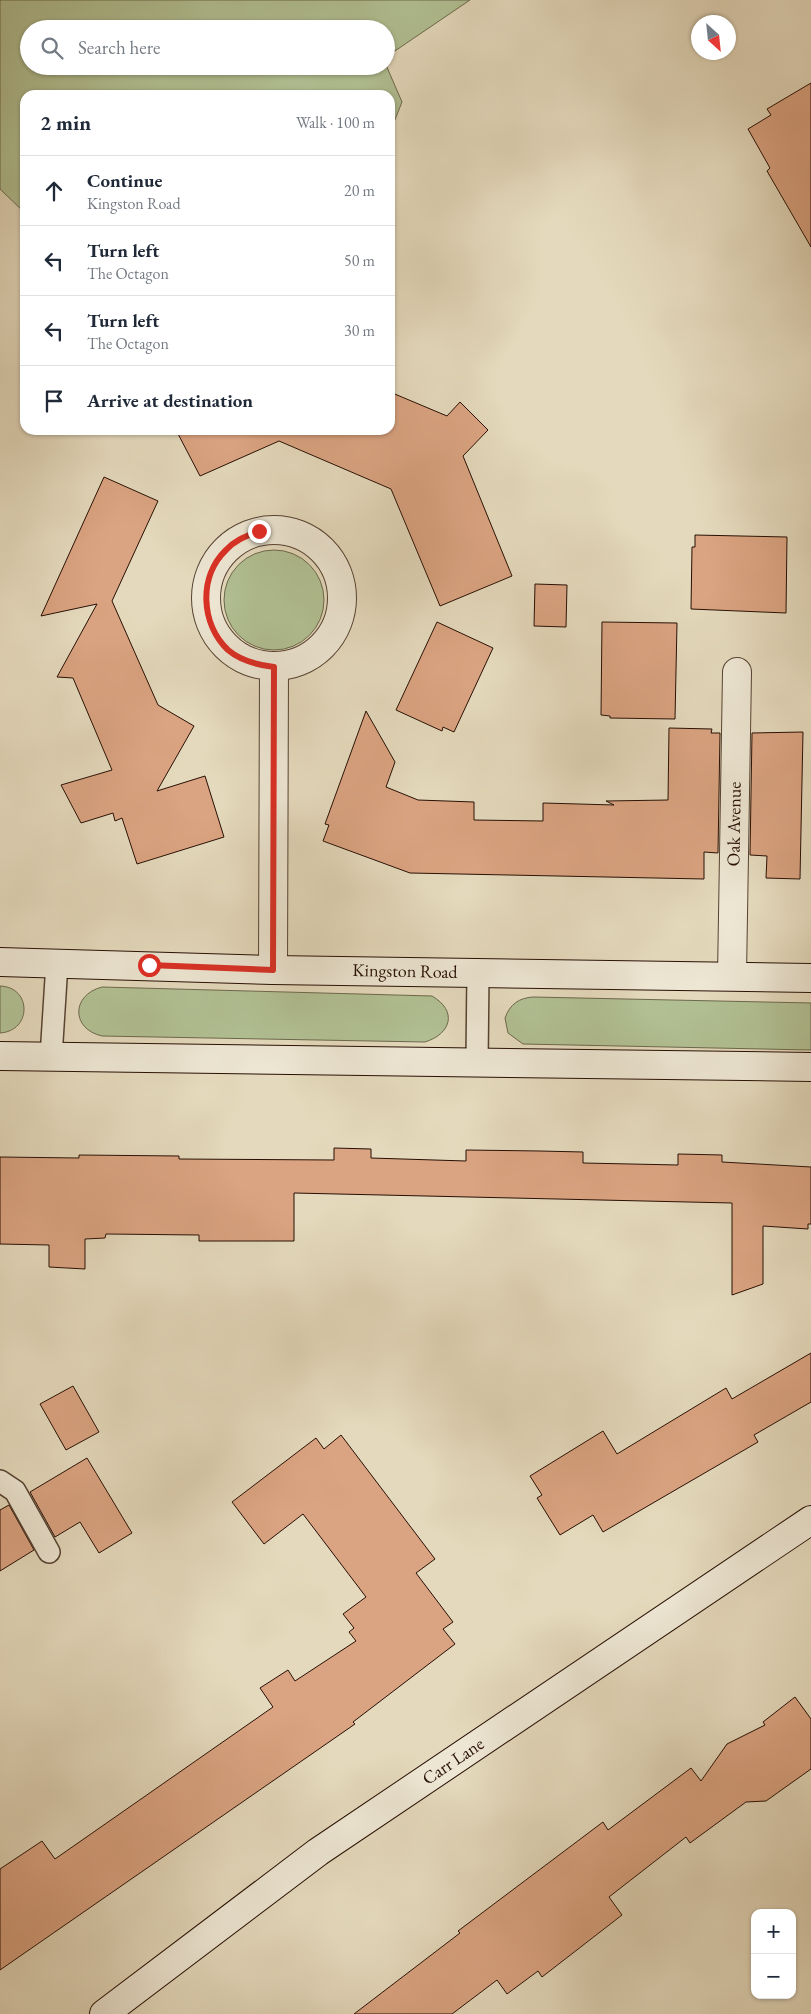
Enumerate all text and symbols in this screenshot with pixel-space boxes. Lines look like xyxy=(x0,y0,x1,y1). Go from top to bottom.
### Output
north arrow xyxy=(691,15,736,60)
search box xyxy=(20,20,395,75)
icon: search xyxy=(38,34,66,62)
text: Search here xyxy=(78,35,160,60)
text: 2 min xyxy=(40,109,91,136)
text: Walk · 100 m xyxy=(296,112,375,133)
text: Continue xyxy=(87,168,162,193)
icon: ahead xyxy=(40,177,68,205)
text: 20 m xyxy=(344,180,375,201)
text: Kingston Road xyxy=(87,193,180,214)
text: Turn left xyxy=(87,238,159,263)
icon: left xyxy=(40,247,68,275)
text: 50 m xyxy=(344,250,375,271)
text: The Octagon xyxy=(87,263,169,284)
text: Turn left xyxy=(87,308,159,333)
icon: left xyxy=(40,317,68,345)
text: 30 m xyxy=(344,320,375,341)
text: The Octagon xyxy=(87,333,169,354)
icon: arrive xyxy=(40,387,68,415)
text: Arrive at destination xyxy=(87,388,253,413)
route end xyxy=(248,520,271,543)
street label: Oak Avenue xyxy=(721,781,746,866)
route start xyxy=(138,954,161,977)
street label: Kingston Road xyxy=(352,958,459,983)
street label: Carr Lane xyxy=(417,1732,488,1790)
map controls xyxy=(751,1909,796,1999)
button: + xyxy=(751,1909,796,1954)
button: − xyxy=(751,1954,796,1999)

